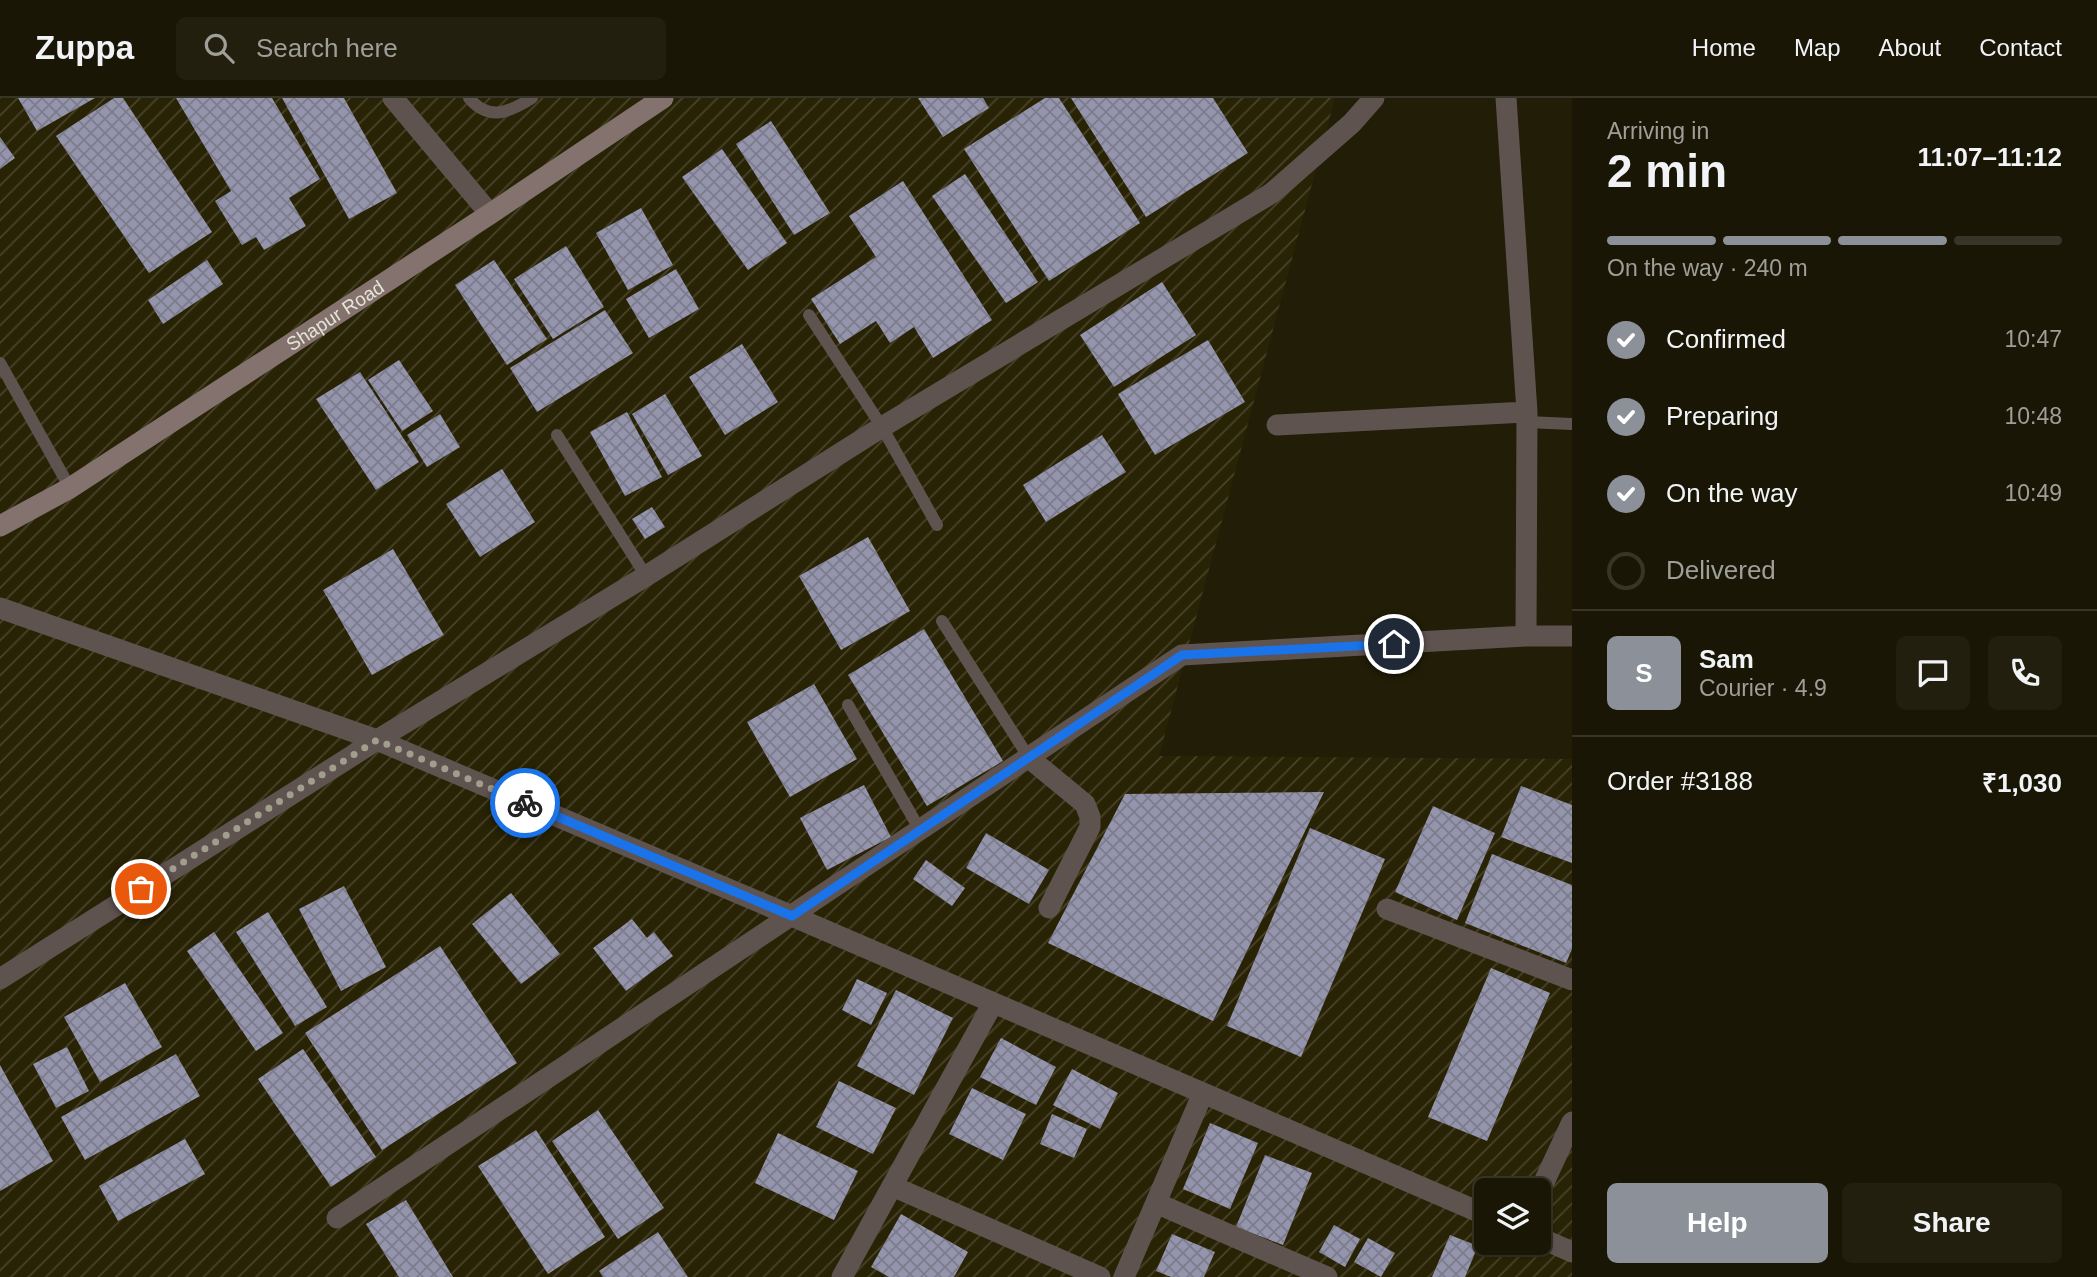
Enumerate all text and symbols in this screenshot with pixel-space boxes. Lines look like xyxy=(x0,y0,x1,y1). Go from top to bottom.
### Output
search box xyxy=(176,17,666,80)
text: Zuppa xyxy=(35,29,134,66)
icon: search xyxy=(200,29,238,67)
text: Search here xyxy=(256,33,398,63)
text: Home xyxy=(1692,34,1756,61)
text: Map xyxy=(1794,34,1841,61)
text: About xyxy=(1879,34,1941,61)
text: Contact xyxy=(1979,34,2062,61)
text: Arriving in xyxy=(1607,118,1709,144)
text: 11:07–11:12 xyxy=(1917,142,2062,172)
text: 2 min xyxy=(1607,145,1727,197)
text: On the way · 240 m xyxy=(1607,255,1808,281)
street label: Shapur Road xyxy=(283,276,388,355)
icon: check xyxy=(1607,321,1645,359)
text: Confirmed xyxy=(1666,324,1786,354)
text: 10:47 xyxy=(2004,326,2062,352)
icon: check xyxy=(1607,398,1645,436)
text: Preparing xyxy=(1666,401,1779,431)
text: 10:48 xyxy=(2004,403,2062,429)
icon: check xyxy=(1607,475,1645,513)
text: On the way xyxy=(1666,478,1798,508)
text: 10:49 xyxy=(2004,480,2062,506)
text: Delivered xyxy=(1666,555,1776,585)
pin xyxy=(1364,614,1424,674)
icon: home xyxy=(1375,625,1413,663)
button: chat xyxy=(1896,636,1970,710)
button: phone xyxy=(1988,636,2062,710)
text: Sam xyxy=(1699,644,1754,674)
text: S xyxy=(1635,658,1653,688)
text: Courier · 4.9 xyxy=(1699,675,1827,701)
text: Order #3188 xyxy=(1607,766,1753,796)
courier xyxy=(490,768,560,838)
text: ₹1,030 xyxy=(1982,768,2062,798)
icon: bike xyxy=(506,784,544,822)
pin xyxy=(111,859,171,919)
icon: bag xyxy=(122,870,160,908)
map controls xyxy=(1474,1178,1551,1255)
button: layers xyxy=(1474,1178,1551,1255)
button: Help xyxy=(1607,1183,1828,1263)
button: Share xyxy=(1842,1183,2062,1263)

